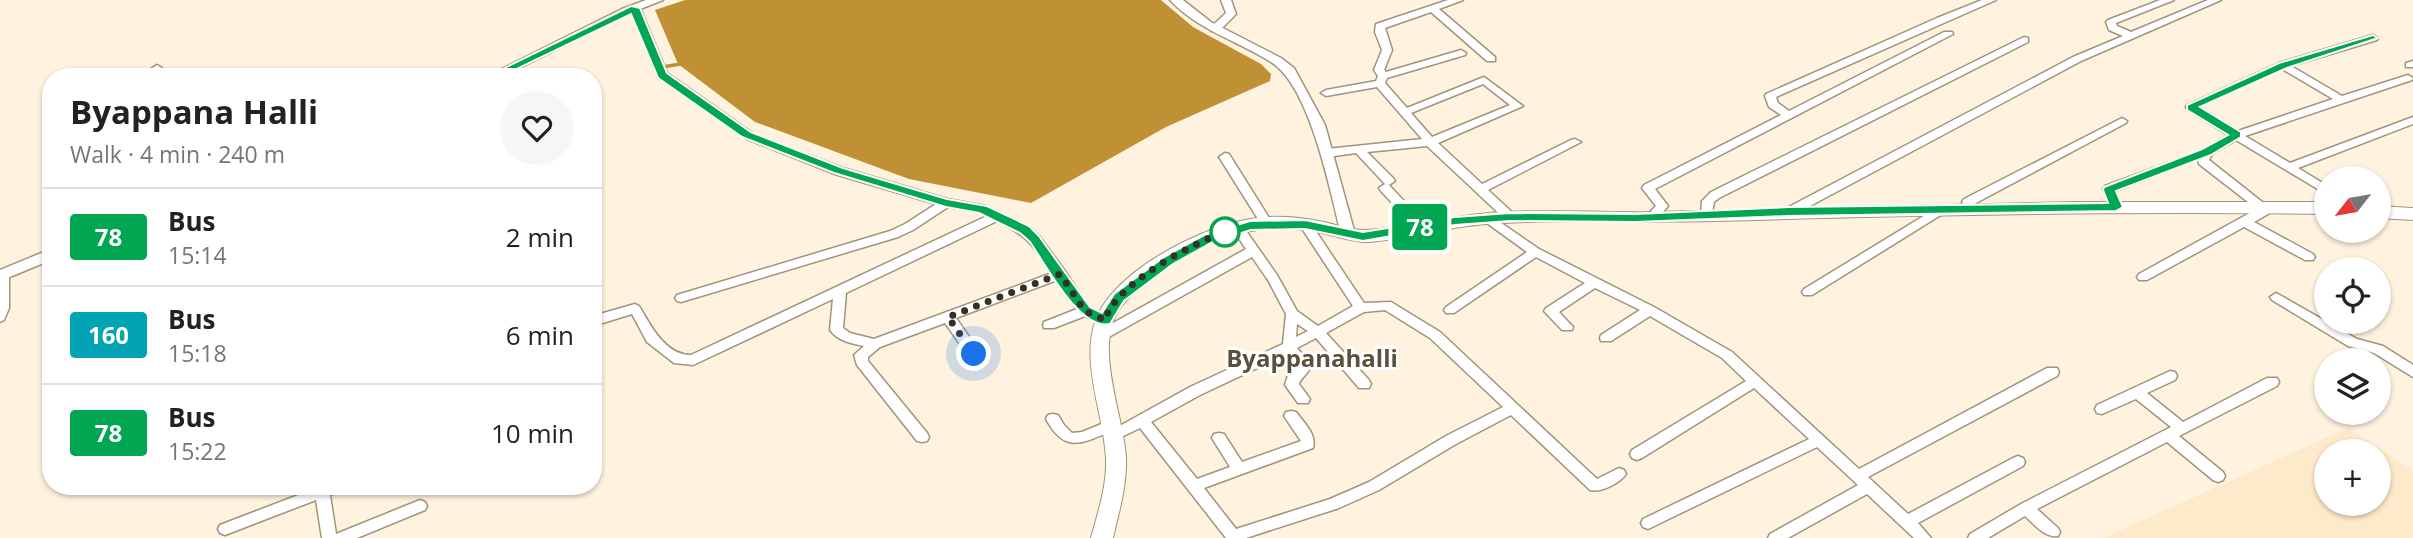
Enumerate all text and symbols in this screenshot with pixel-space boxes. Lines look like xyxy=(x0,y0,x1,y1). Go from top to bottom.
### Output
text: Byappana Halli xyxy=(70,89,318,134)
button: heart xyxy=(500,91,574,165)
text: Walk · 4 min · 240 m xyxy=(70,138,285,170)
north arrow xyxy=(2314,166,2390,243)
map controls xyxy=(2314,166,2391,516)
text: Bus xyxy=(168,203,215,239)
line badge: 78 xyxy=(1388,204,1452,250)
text: 78 xyxy=(1406,210,1434,243)
unlabelled marker xyxy=(1210,217,1240,247)
text: 2 min xyxy=(506,219,574,255)
text: 78 xyxy=(95,220,122,253)
text: 15:14 xyxy=(168,239,227,271)
button: locate xyxy=(2314,257,2391,334)
text: Bus xyxy=(168,301,215,337)
text: 6 min xyxy=(506,317,574,353)
text: 160 xyxy=(88,318,129,351)
your location xyxy=(956,336,991,371)
text: 15:18 xyxy=(168,337,227,369)
district label: Byappanahalli xyxy=(1226,341,1398,374)
button: layers xyxy=(2314,348,2391,425)
text: Bus xyxy=(168,399,215,435)
text: 10 min xyxy=(491,415,574,451)
text: 78 xyxy=(95,416,122,449)
text: 15:22 xyxy=(168,435,227,467)
button: + xyxy=(2314,439,2391,516)

